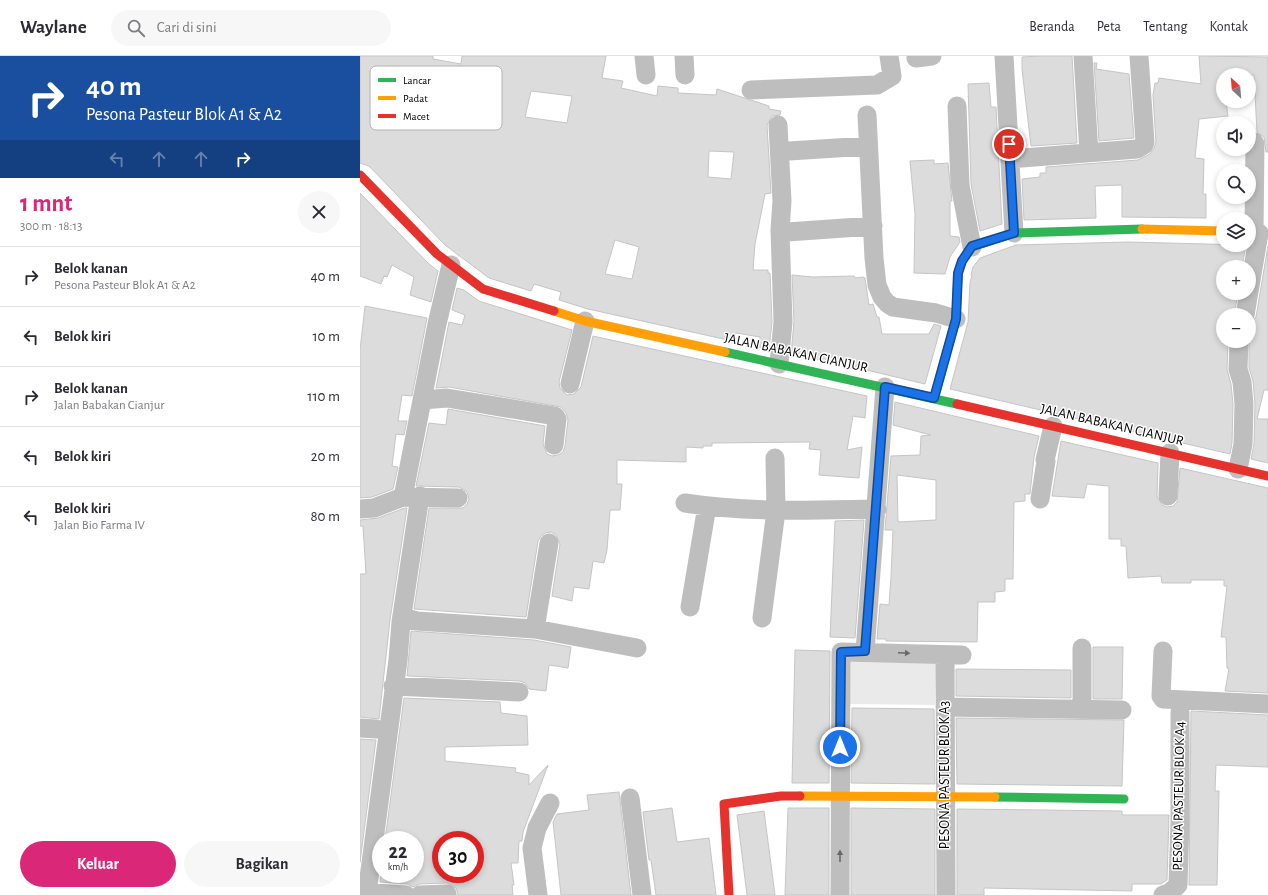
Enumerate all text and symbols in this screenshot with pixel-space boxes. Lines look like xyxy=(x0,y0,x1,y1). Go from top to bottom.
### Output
search box xyxy=(111,10,391,46)
icon: search xyxy=(125,17,147,39)
text: Waylane xyxy=(20,18,87,37)
text: Cari di sini xyxy=(157,20,217,35)
text: Beranda xyxy=(1029,20,1075,34)
text: Peta xyxy=(1097,20,1121,34)
text: Tentang xyxy=(1143,20,1187,34)
text: Kontak xyxy=(1209,20,1248,34)
legend xyxy=(370,66,502,130)
north arrow xyxy=(1216,68,1256,108)
map controls xyxy=(1216,68,1256,348)
icon: right xyxy=(20,72,72,124)
text: 40 m xyxy=(86,73,142,101)
text: Lancar xyxy=(403,75,431,86)
text: Padat xyxy=(403,93,428,104)
text: Pesona Pasteur Blok A1 & A2 xyxy=(86,106,282,124)
text: Macet xyxy=(403,111,430,122)
button: sound xyxy=(1216,116,1256,156)
pin xyxy=(992,127,1026,161)
icon: arrive xyxy=(998,133,1020,155)
icon: left xyxy=(106,148,128,170)
icon: ahead xyxy=(148,148,170,170)
icon: ahead xyxy=(190,148,212,170)
icon: right xyxy=(232,148,254,170)
button: search xyxy=(1216,164,1256,204)
button: close xyxy=(298,191,340,233)
text: 1 mnt xyxy=(20,192,72,216)
button: layers xyxy=(1216,212,1256,252)
text: 300 m · 18:13 xyxy=(20,220,82,233)
button: + xyxy=(1216,260,1256,300)
text: Belok kanan xyxy=(54,261,128,276)
icon: right xyxy=(20,266,42,288)
text: 40 m xyxy=(310,269,340,284)
text: Pesona Pasteur Blok A1 & A2 xyxy=(54,279,196,292)
button: − xyxy=(1216,308,1256,348)
icon: left xyxy=(20,326,42,348)
text: Belok kiri xyxy=(54,329,111,344)
text: 10 m xyxy=(312,329,340,344)
street label: JALAN BABAKAN CIANJUR xyxy=(723,331,869,375)
text: Belok kanan xyxy=(54,381,128,396)
icon: right xyxy=(20,386,42,408)
text: 110 m xyxy=(307,389,340,404)
text: Jalan Babakan Cianjur xyxy=(54,399,164,412)
street label: JALAN BABAKAN CIANJUR xyxy=(1039,402,1185,448)
icon: left xyxy=(20,446,42,468)
text: Belok kiri xyxy=(54,449,111,464)
text: 20 m xyxy=(311,449,340,464)
text: Belok kiri xyxy=(54,501,111,516)
icon: left xyxy=(20,506,42,528)
text: 80 m xyxy=(310,509,340,524)
text: Jalan Bio Farma IV xyxy=(54,519,145,532)
one-way arrow xyxy=(898,650,911,656)
street label: PESONA PASTEUR BLOK A3 xyxy=(938,700,952,849)
street label: PESONA PASTEUR BLOK A4 xyxy=(1171,721,1187,871)
position arrow xyxy=(819,726,861,768)
speed limit sign: 30 xyxy=(432,831,484,883)
button: Keluar xyxy=(20,841,176,887)
button: Bagikan xyxy=(184,841,340,887)
text: 22 xyxy=(389,842,407,862)
one-way arrow xyxy=(837,849,843,862)
text: km/h xyxy=(388,862,408,872)

